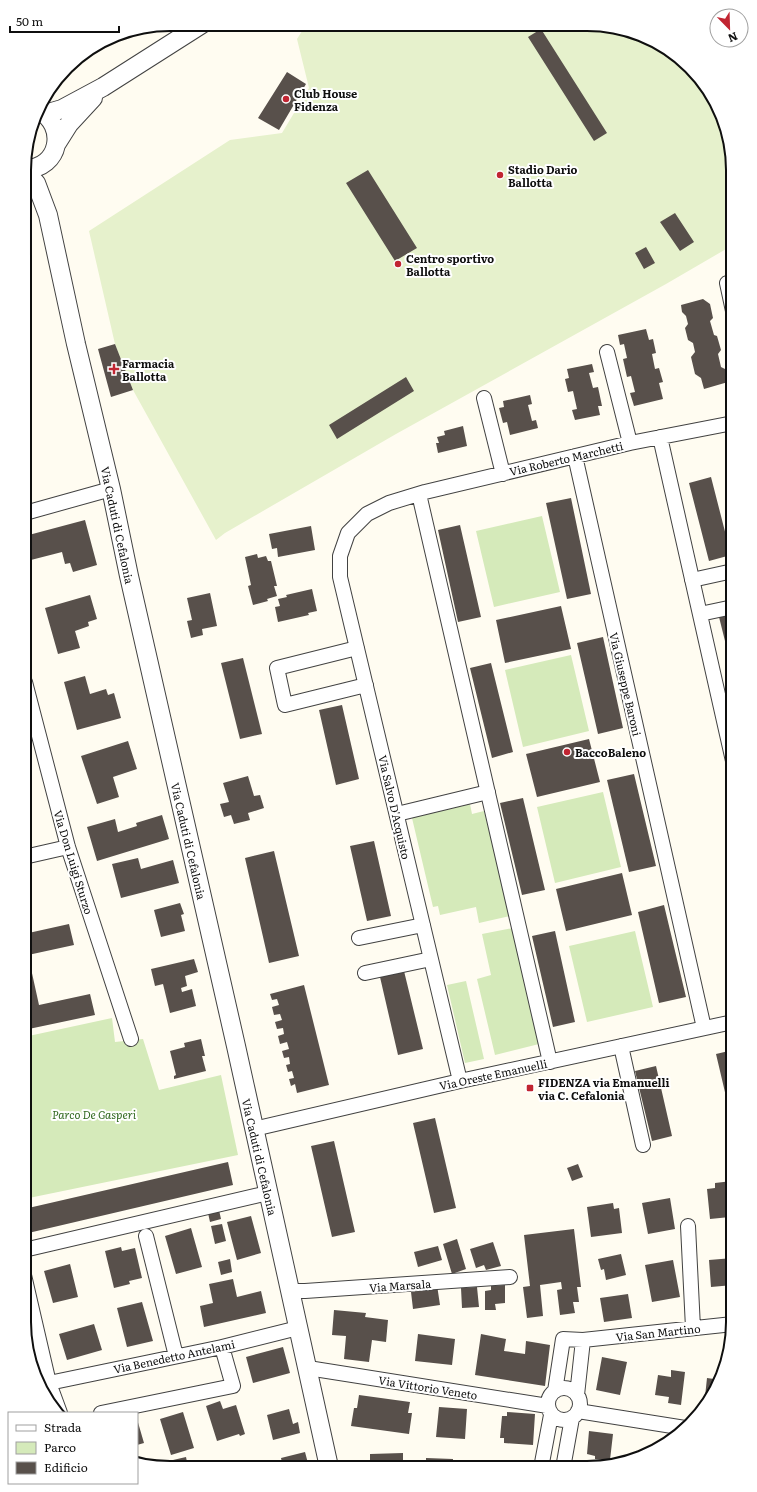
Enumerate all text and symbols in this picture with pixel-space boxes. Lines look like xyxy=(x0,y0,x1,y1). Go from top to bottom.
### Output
scale bar xyxy=(10,8,119,34)
north arrow xyxy=(709,8,749,48)
text: 50 m xyxy=(16,12,43,30)
text: N xyxy=(726,29,741,47)
place label: Club House Fidenza xyxy=(294,85,357,114)
marker: Club House Fidenza xyxy=(281,94,291,104)
place label: Stadio Dario Ballotta xyxy=(508,161,578,190)
marker: Stadio Dario Ballotta xyxy=(495,170,505,180)
place label: Centro sportivo Ballotta xyxy=(406,250,494,279)
marker: Centro sportivo Ballotta xyxy=(393,259,403,269)
place label: Farmacia Ballotta xyxy=(122,355,175,384)
marker: Farmacia Ballotta xyxy=(109,364,119,374)
street label: Via Roberto Marchetti xyxy=(507,437,625,479)
street label: Via Caduti di Cefalonia xyxy=(98,465,138,585)
street label: Via Giuseppe Baroni xyxy=(606,631,646,738)
place label: BaccoBaleno xyxy=(575,744,646,760)
marker: BaccoBaleno xyxy=(562,747,572,757)
street label: Via Salvo D'Acquisto xyxy=(375,753,415,861)
street label: Via Caduti di Cefalonia xyxy=(168,781,210,901)
street label: Via Don Luigi Sturzo xyxy=(51,808,97,916)
street label: Via Oreste Emanuelli xyxy=(438,1055,549,1093)
place label: FIDENZA via Emanuelli via C. Cefalonia xyxy=(538,1074,670,1103)
marker: FIDENZA via Emanuelli via C. Cefalonia xyxy=(525,1083,535,1093)
street label: Via Caduti di Cefalonia xyxy=(239,1097,281,1217)
park label: Parco De Gasperi xyxy=(52,1106,137,1122)
street label: Via Marsala xyxy=(368,1275,432,1295)
street label: Via San Martino xyxy=(615,1320,701,1344)
street label: Via Benedetto Antelami xyxy=(112,1335,237,1377)
street label: Via Vittorio Veneto xyxy=(377,1371,479,1403)
legend xyxy=(8,1412,138,1484)
text: Strada xyxy=(44,1418,82,1436)
text: Parco xyxy=(44,1438,76,1456)
text: Edificio xyxy=(44,1458,88,1476)

